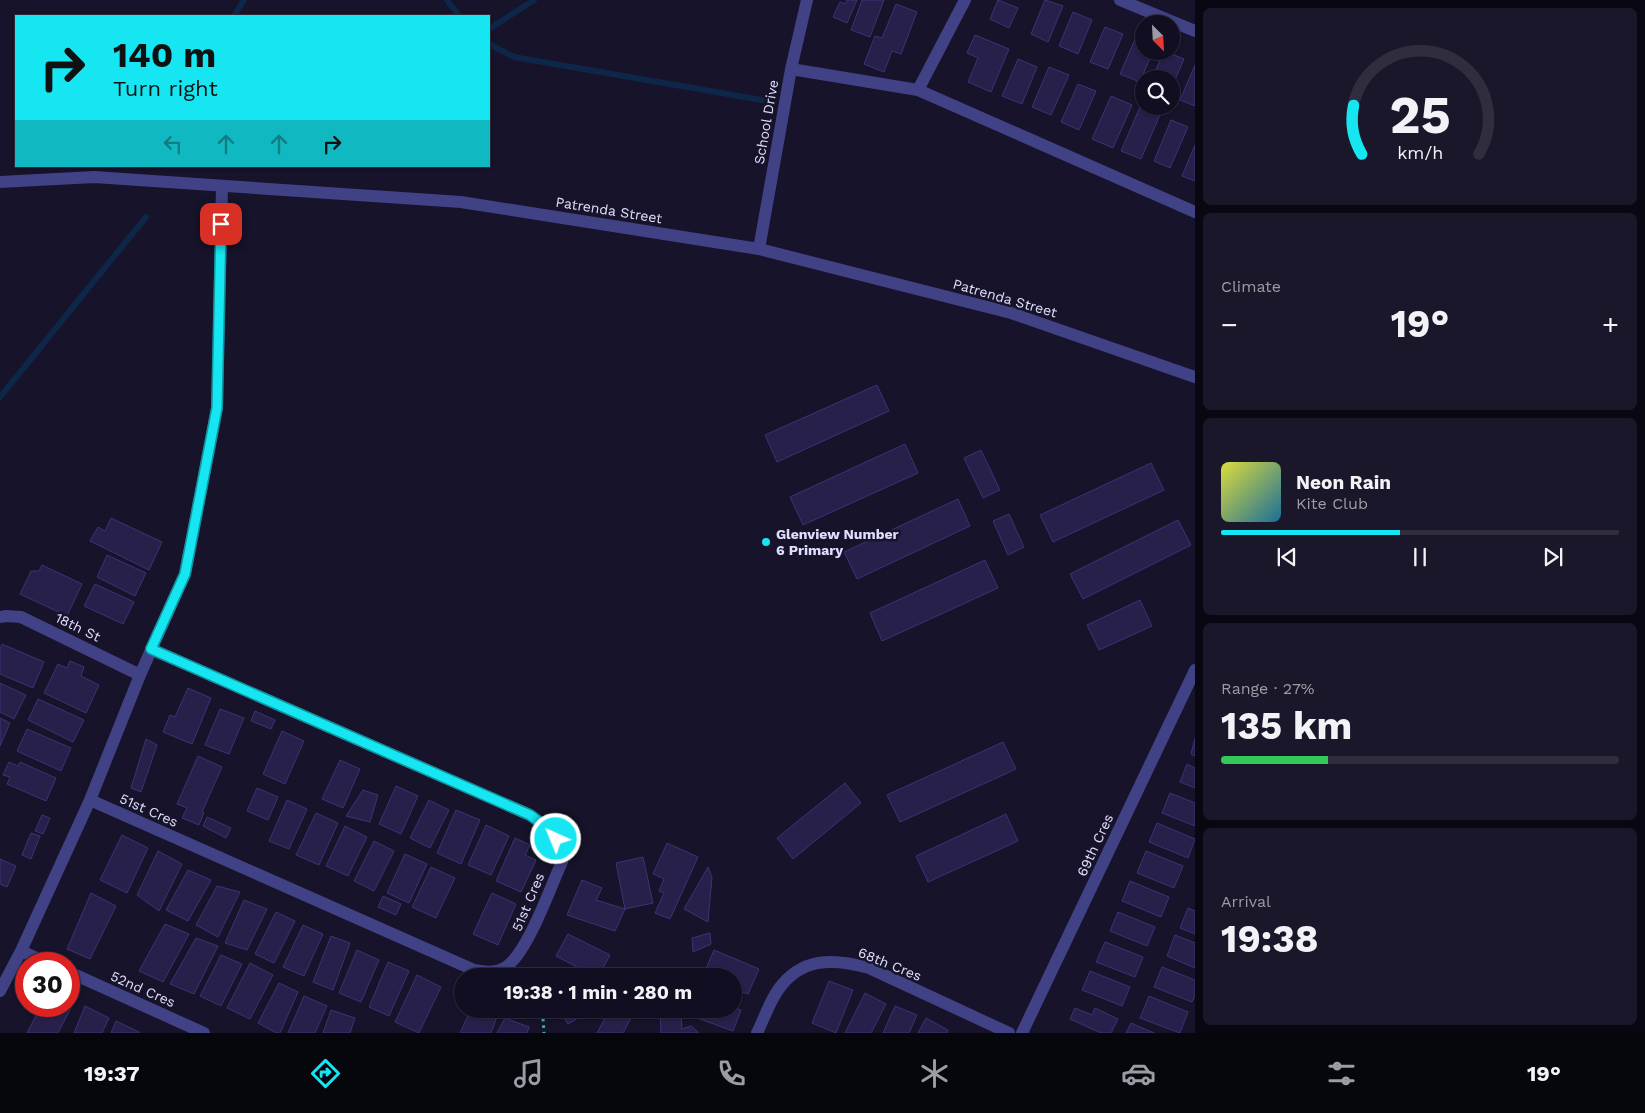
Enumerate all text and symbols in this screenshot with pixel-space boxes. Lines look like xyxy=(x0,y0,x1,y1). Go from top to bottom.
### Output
north arrow xyxy=(1135,15,1180,60)
map controls xyxy=(1135,15,1180,115)
text: 140 m xyxy=(113,34,216,76)
icon: right xyxy=(30,35,95,100)
button: search xyxy=(1135,70,1180,115)
text: Turn right xyxy=(113,76,218,101)
street label: School Drive xyxy=(751,78,781,166)
text: 25 xyxy=(1389,85,1451,146)
icon: left xyxy=(159,130,187,158)
icon: ahead xyxy=(212,130,240,158)
icon: ahead xyxy=(265,130,293,158)
icon: right xyxy=(318,130,346,158)
text: km/h xyxy=(1397,142,1443,163)
street label: Patrenda Street xyxy=(555,194,664,226)
pin xyxy=(200,203,242,245)
icon: arrive xyxy=(207,210,235,238)
street label: Patrenda Street xyxy=(951,275,1059,321)
text: Climate xyxy=(1221,277,1281,296)
text: 19° xyxy=(1391,302,1449,346)
text: − xyxy=(1221,308,1238,341)
text: + xyxy=(1602,308,1619,341)
text: Neon Rain xyxy=(1296,471,1391,494)
text: Kite Club xyxy=(1296,494,1368,513)
place label: Glenview Number 6 Primary xyxy=(776,526,899,558)
marker: Glenview Number 6 Primary xyxy=(760,536,772,548)
icon: previous xyxy=(1273,543,1301,571)
icon: pause xyxy=(1406,543,1434,571)
icon: next xyxy=(1539,543,1567,571)
street label: 18th St xyxy=(53,609,103,645)
text: Range · 27% xyxy=(1221,679,1315,698)
text: 135 km xyxy=(1221,704,1352,748)
street label: 51st Cres xyxy=(117,790,181,830)
street label: 69th Cres xyxy=(1074,811,1116,879)
position arrow xyxy=(529,812,581,864)
street label: 51st Cres xyxy=(508,870,548,934)
text: Arrival xyxy=(1221,892,1271,911)
text: 19:38 xyxy=(1221,917,1319,961)
street label: 68th Cres xyxy=(856,944,924,984)
speed limit sign: 30 xyxy=(15,952,80,1017)
street label: 52nd Cres xyxy=(108,968,178,1010)
text: 19:38 · 1 min · 280 m xyxy=(504,981,692,1004)
icon: directions xyxy=(308,1056,343,1091)
icon: music xyxy=(511,1056,546,1091)
icon: phone xyxy=(714,1056,749,1091)
icon: climate xyxy=(917,1056,952,1091)
icon: car xyxy=(1121,1056,1156,1091)
icon: filters xyxy=(1324,1056,1359,1091)
text: 19:37 xyxy=(84,1061,140,1086)
text: 19° xyxy=(1527,1061,1561,1086)

